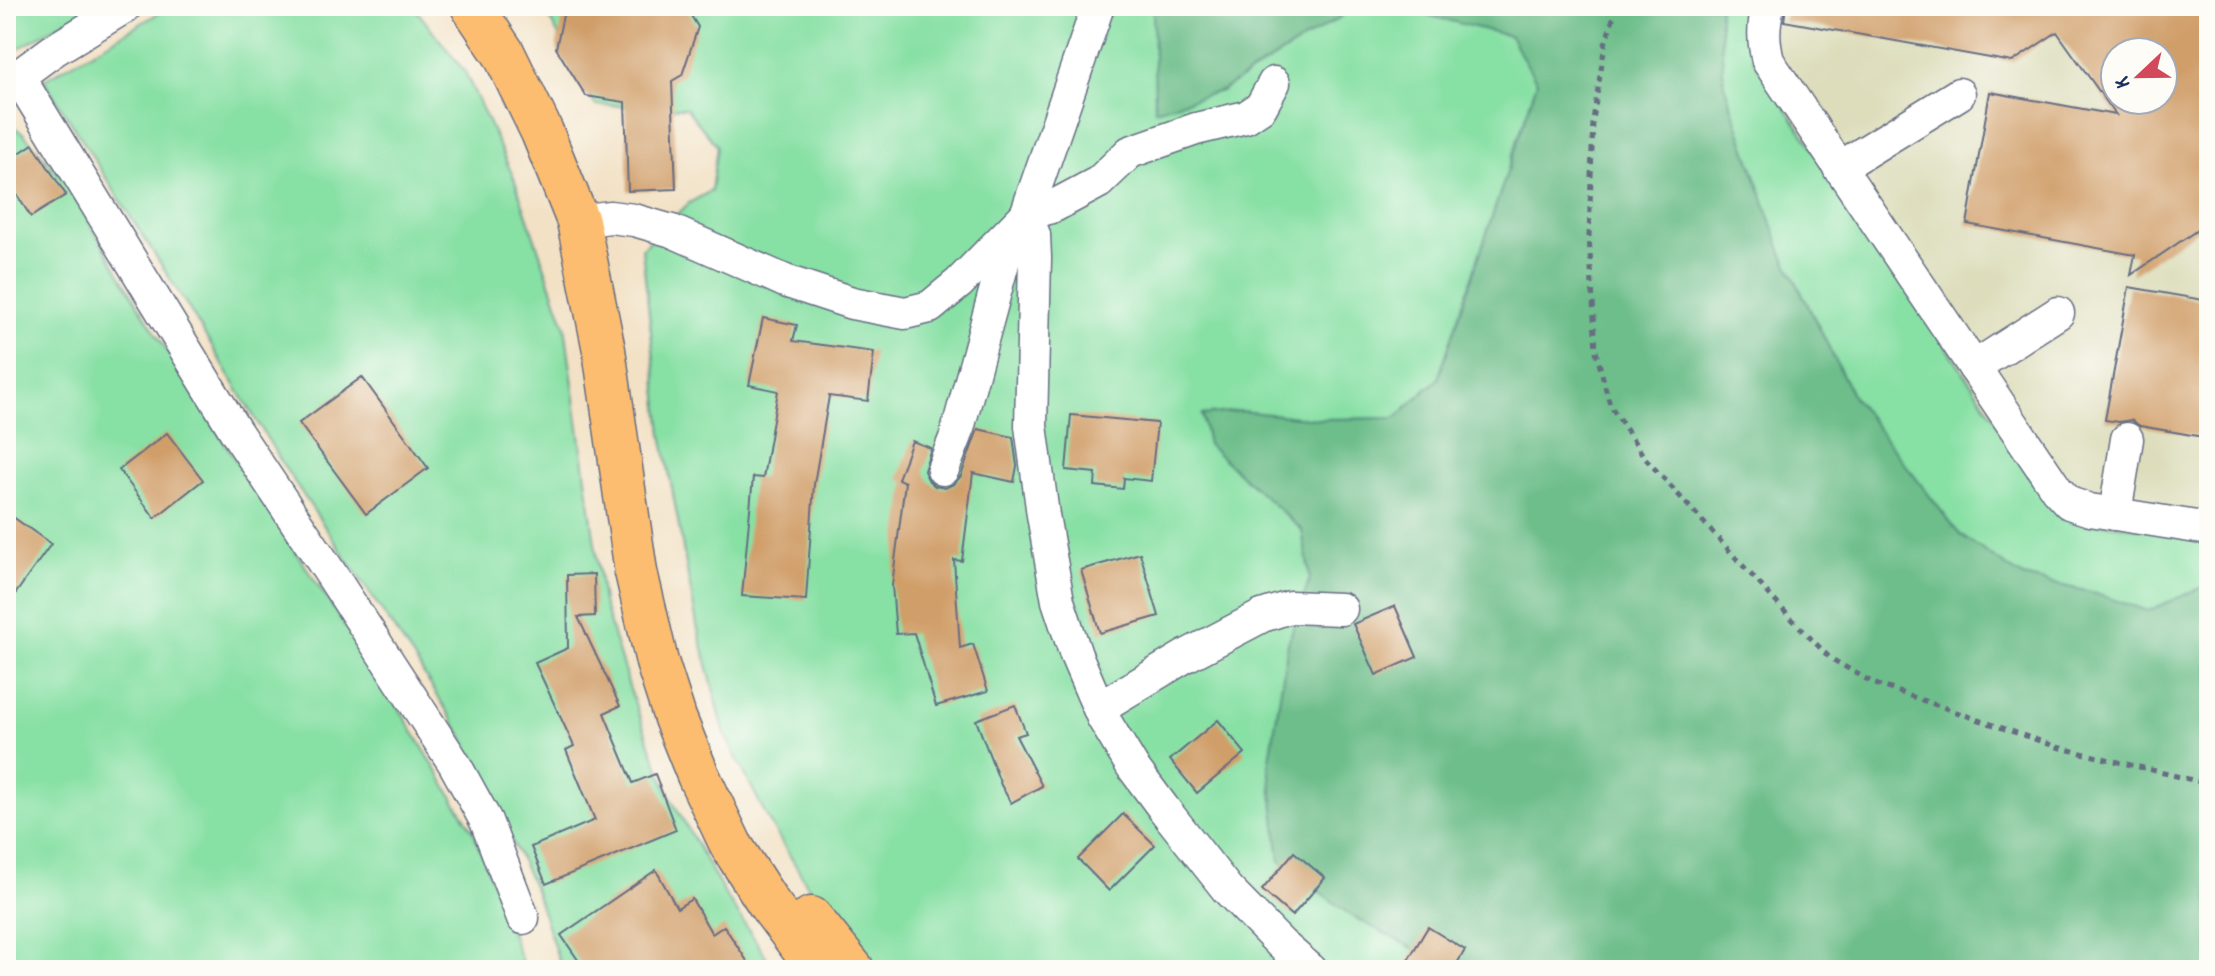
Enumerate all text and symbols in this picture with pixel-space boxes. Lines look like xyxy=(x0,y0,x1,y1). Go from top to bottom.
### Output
north arrow xyxy=(2099,36,2179,116)
text: K xyxy=(2107,72,2140,93)

